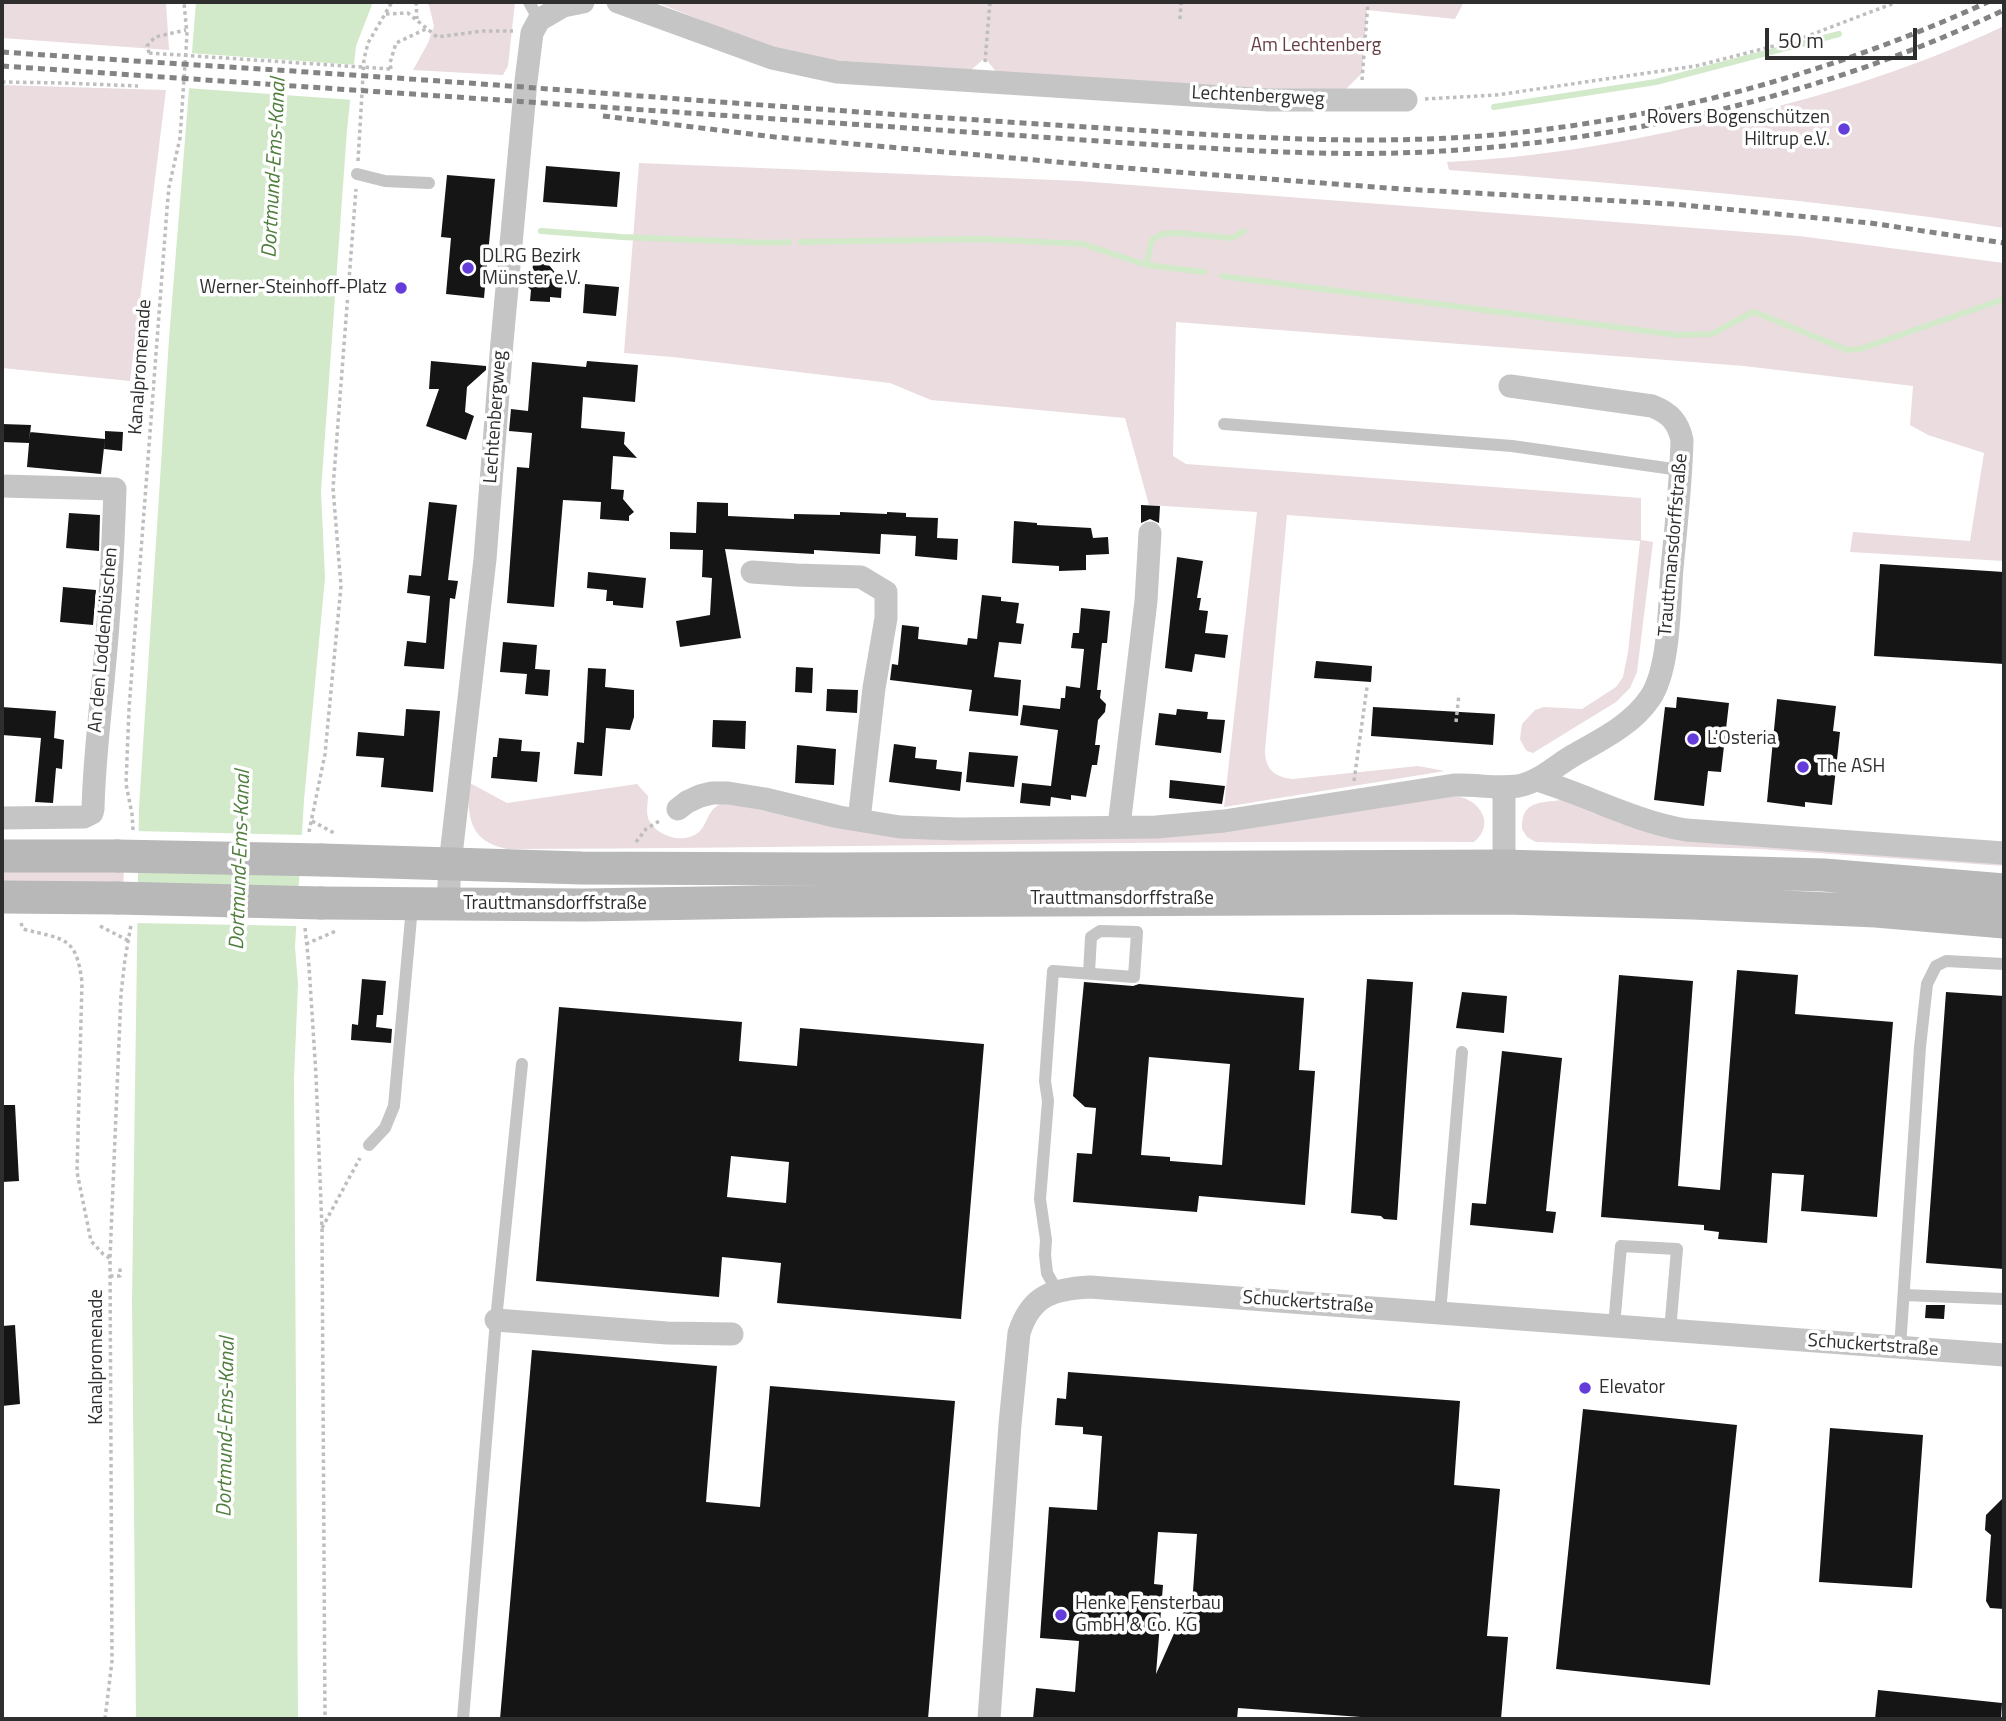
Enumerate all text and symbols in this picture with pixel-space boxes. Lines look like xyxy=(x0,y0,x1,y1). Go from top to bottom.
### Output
scale bar xyxy=(1768,14,1920,58)
text: 50 m xyxy=(1778,24,1824,56)
park label: Am Lechtenberg xyxy=(1251,35,1381,57)
water label: Dortmund-Ems-Kanal xyxy=(258,77,292,259)
street label: Lechtenbergweg xyxy=(1191,82,1325,112)
place label: Rovers Bogenschützen Hiltrup e.V. xyxy=(1647,107,1830,151)
marker: Rovers Bogenschützen Hiltrup e.V. xyxy=(1836,121,1852,137)
place label: DLRG Bezirk Münster e.V. xyxy=(482,246,581,290)
marker: DLRG Bezirk Münster e.V. xyxy=(460,260,476,276)
place label: Werner-Steinhoff-Platz xyxy=(199,277,387,299)
marker: Werner-Steinhoff-Platz xyxy=(393,280,409,296)
street label: Kanalpromenade xyxy=(125,299,157,435)
street label: Lechtenbergweg xyxy=(480,350,512,484)
street label: Trauttmansdorffstraße xyxy=(1655,453,1693,637)
street label: An den Loddenbüschen xyxy=(85,546,123,734)
place label: L'Osteria xyxy=(1707,728,1776,750)
marker: L'Osteria xyxy=(1685,731,1701,747)
place label: The ASH xyxy=(1817,756,1885,778)
marker: The ASH xyxy=(1795,759,1811,775)
water label: Dortmund-Ems-Kanal xyxy=(225,770,257,950)
street label: Trauttmansdorffstraße xyxy=(1030,888,1214,910)
street label: Trauttmansdorffstraße xyxy=(463,893,647,915)
street label: Schuckertstraße xyxy=(1242,1287,1374,1319)
street label: Kanalpromenade xyxy=(86,1289,108,1425)
street label: Schuckertstraße xyxy=(1807,1330,1939,1362)
water label: Dortmund-Ems-Kanal xyxy=(213,1337,241,1517)
place label: Elevator xyxy=(1599,1377,1665,1399)
marker: Elevator xyxy=(1577,1380,1593,1396)
place label: Henke Fensterbau GmbH & Co. KG xyxy=(1075,1593,1221,1637)
marker: Henke Fensterbau GmbH & Co. KG xyxy=(1053,1607,1069,1623)

